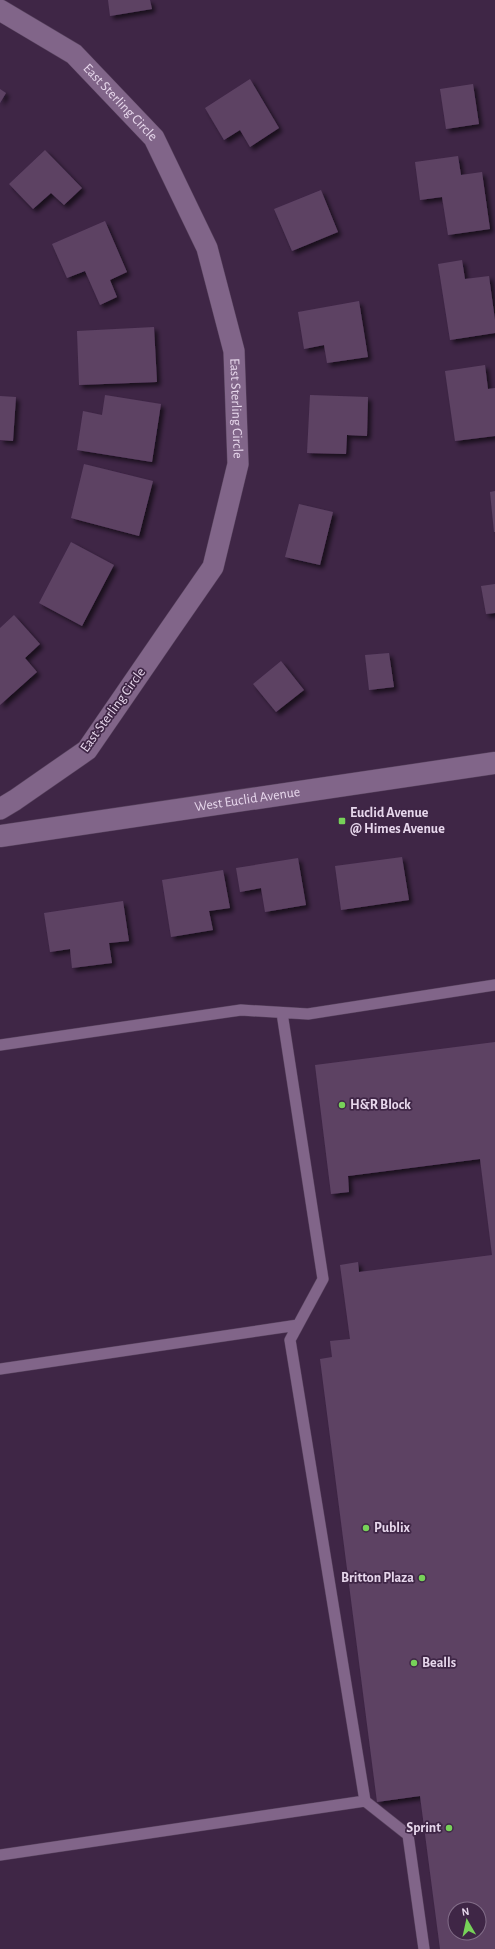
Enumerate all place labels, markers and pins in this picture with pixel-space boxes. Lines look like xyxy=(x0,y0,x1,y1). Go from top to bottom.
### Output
place label: Euclid Avenue @ Himes Avenue xyxy=(350,806,445,836)
marker: Euclid Avenue @ Himes Avenue xyxy=(337,816,347,826)
place label: H&R Block xyxy=(350,1098,411,1112)
marker: H&R Block xyxy=(337,1100,347,1110)
place label: Publix xyxy=(374,1521,411,1535)
marker: Publix xyxy=(361,1523,371,1533)
place label: Britton Plaza xyxy=(341,1571,414,1585)
marker: Britton Plaza xyxy=(417,1573,427,1583)
place label: Bealls xyxy=(422,1656,456,1670)
marker: Bealls xyxy=(409,1658,419,1668)
place label: Sprint xyxy=(406,1821,441,1835)
marker: Sprint xyxy=(444,1823,454,1833)

